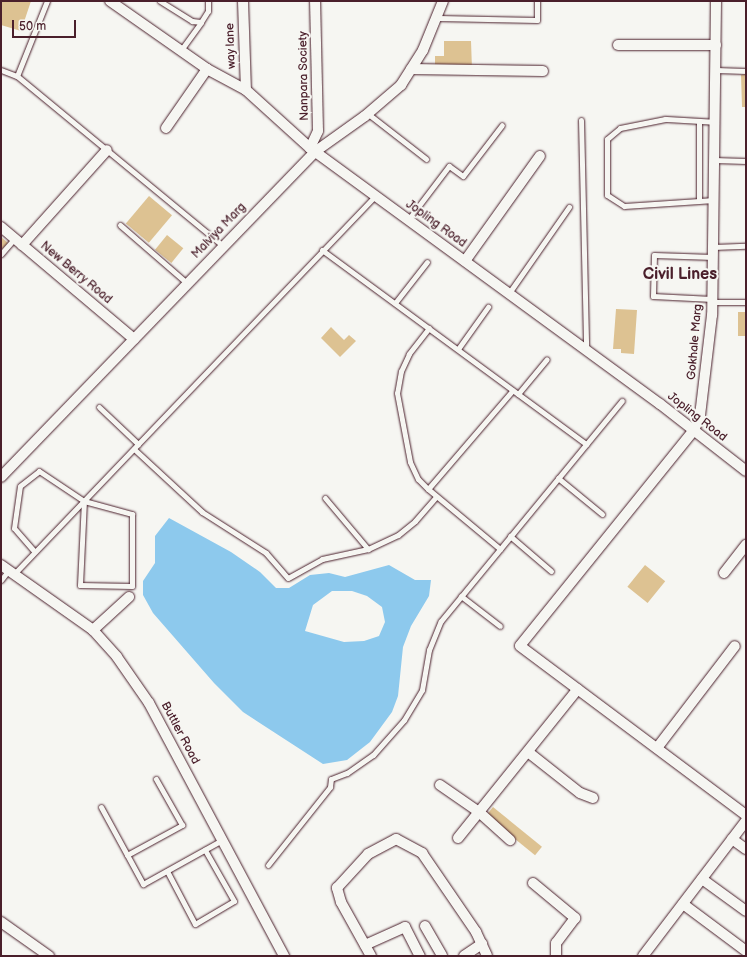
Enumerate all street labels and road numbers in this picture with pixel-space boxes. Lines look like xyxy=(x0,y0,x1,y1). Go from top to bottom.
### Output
street label: way lane xyxy=(223,22,239,70)
street label: Nanpara Society xyxy=(296,31,312,121)
street label: Jopling Road xyxy=(403,197,469,251)
street label: Malviya Marg xyxy=(189,200,249,262)
street label: New Berry Road xyxy=(37,239,115,307)
street label: Gokhale Marg xyxy=(685,303,705,381)
street label: Jopling Road xyxy=(665,389,729,445)
street label: Buttler Road xyxy=(158,699,202,767)

